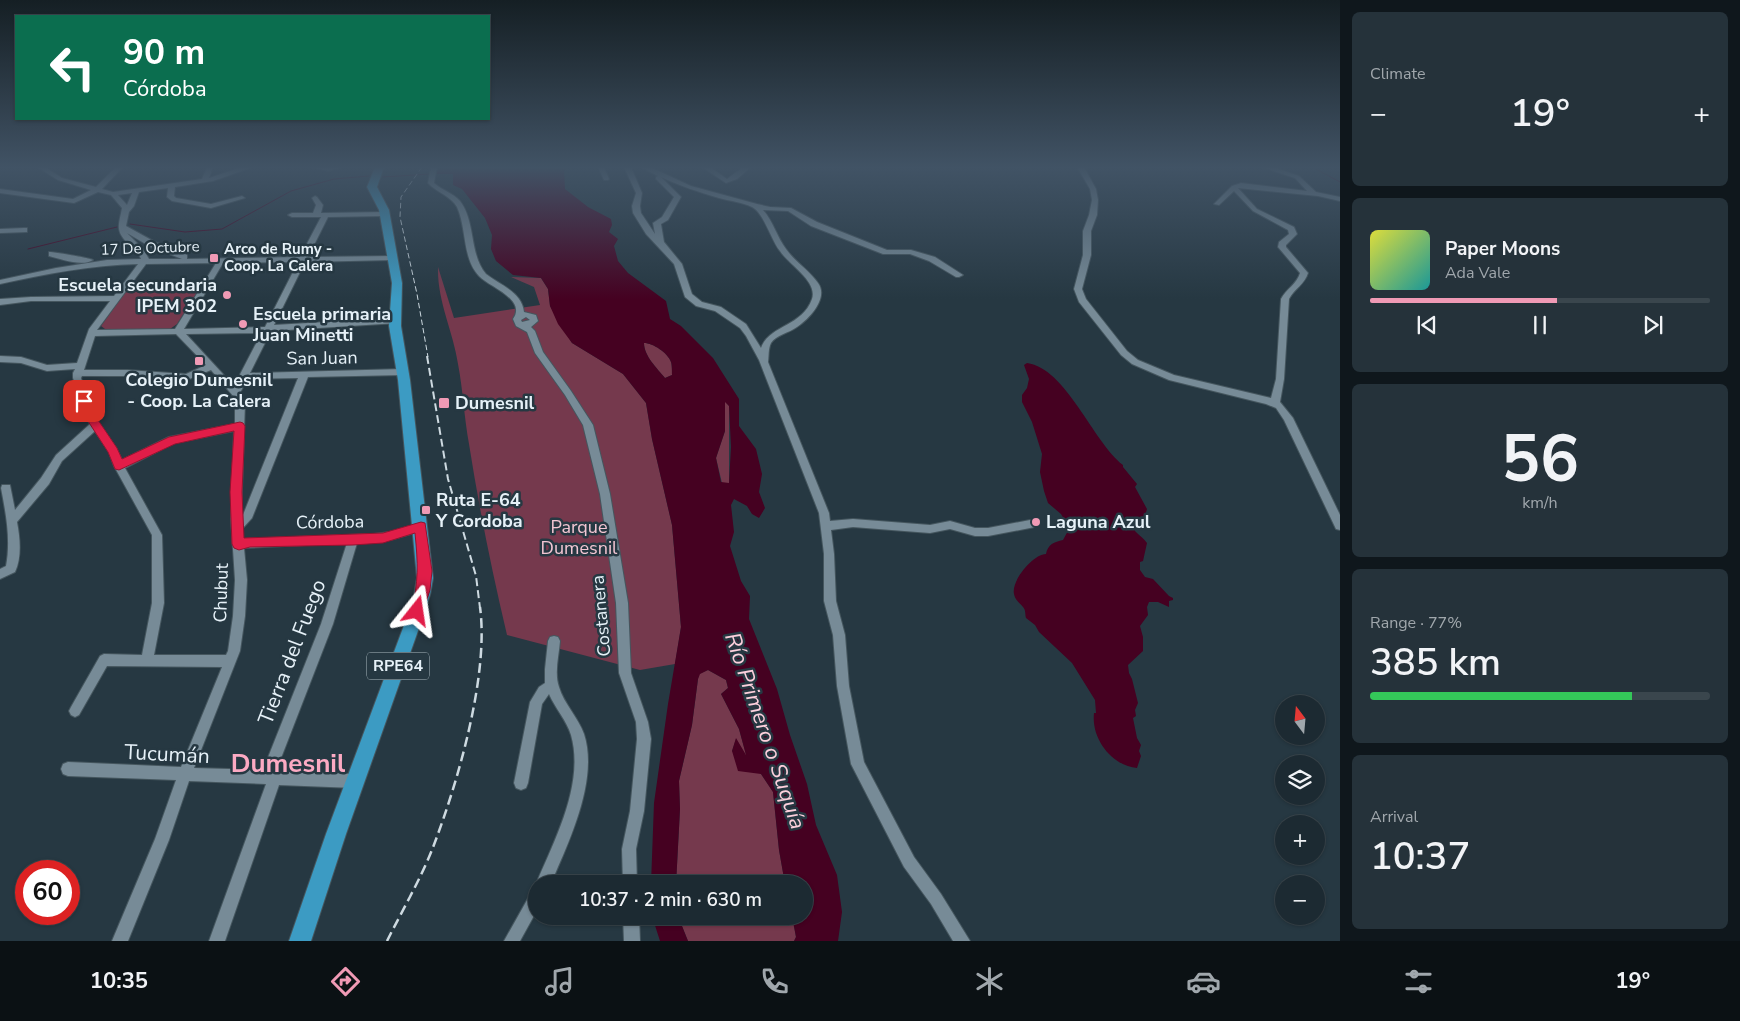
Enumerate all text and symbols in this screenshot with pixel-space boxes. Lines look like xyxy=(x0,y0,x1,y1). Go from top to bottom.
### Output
text: 90 m xyxy=(123,29,205,76)
icon: left xyxy=(40,35,105,100)
text: Climate xyxy=(1370,63,1425,85)
text: Córdoba xyxy=(123,74,207,104)
text: 19° xyxy=(1510,88,1570,139)
text: − xyxy=(1370,95,1387,133)
text: + xyxy=(1693,95,1710,133)
street label: 17 De Octubre xyxy=(100,236,200,260)
text: Paper Moons xyxy=(1445,236,1560,262)
place label: Arco de Rumy - Coop. La Calera xyxy=(224,239,333,276)
marker: Arco de Rumy - Coop. La Calera xyxy=(208,252,220,264)
text: Ada Vale xyxy=(1445,262,1510,284)
place label: Escuela secundaria IPEM 302 xyxy=(58,273,217,318)
marker: Escuela secundaria IPEM 302 xyxy=(221,289,233,301)
place label: Escuela primaria Juan Minetti xyxy=(252,302,391,347)
icon: previous xyxy=(1413,311,1441,339)
icon: pause xyxy=(1526,311,1554,339)
icon: next xyxy=(1639,311,1667,339)
marker: Escuela primaria Juan Minetti xyxy=(237,318,249,330)
street label: San Juan xyxy=(286,345,358,371)
marker: Colegio Dumesnil - Coop. La Calera xyxy=(193,355,205,367)
place label: Colegio Dumesnil - Coop. La Calera xyxy=(125,368,273,413)
pin xyxy=(63,380,105,422)
icon: arrive xyxy=(70,387,98,415)
place label: Dumesnil xyxy=(455,391,535,415)
marker: Dumesnil xyxy=(437,396,451,410)
text: 56 xyxy=(1501,415,1579,504)
place label: Ruta E-64 Y Cordoba xyxy=(435,488,523,533)
text: km/h xyxy=(1522,492,1558,514)
marker: Ruta E-64 Y Cordoba xyxy=(420,504,432,516)
street label: Córdoba xyxy=(296,509,364,535)
place label: Laguna Azul xyxy=(1046,510,1151,534)
park label: Parque Dumesnil xyxy=(541,515,618,560)
marker: Laguna Azul xyxy=(1030,516,1042,528)
street label: Chubut xyxy=(208,562,234,623)
street label: Costanera xyxy=(585,574,617,658)
street label: Tierra del Fuego xyxy=(251,575,333,729)
position arrow xyxy=(390,584,442,636)
text: Range · 77% xyxy=(1370,612,1462,634)
water label: Río Primero o Suquía xyxy=(717,629,813,833)
text: 385 km xyxy=(1370,637,1501,688)
road number: RPE64 xyxy=(367,652,429,679)
north arrow xyxy=(1275,695,1325,745)
map controls xyxy=(1275,695,1325,925)
street label: Tucumán xyxy=(124,738,210,770)
district label: Dumesnil xyxy=(231,746,346,781)
button: layers xyxy=(1275,755,1325,805)
text: Arrival xyxy=(1370,806,1418,828)
button: + xyxy=(1275,815,1325,865)
text: 10:37 xyxy=(1370,831,1470,882)
speed limit sign: 60 xyxy=(15,860,80,925)
button: − xyxy=(1275,875,1325,925)
text: 10:37 · 2 min · 630 m xyxy=(579,887,762,913)
icon: directions xyxy=(328,964,363,999)
icon: music xyxy=(542,964,577,999)
icon: phone xyxy=(757,964,792,999)
icon: climate xyxy=(972,964,1007,999)
icon: car xyxy=(1186,964,1221,999)
icon: filters xyxy=(1401,964,1436,999)
text: 10:35 xyxy=(90,966,148,996)
text: 19° xyxy=(1615,966,1650,996)

